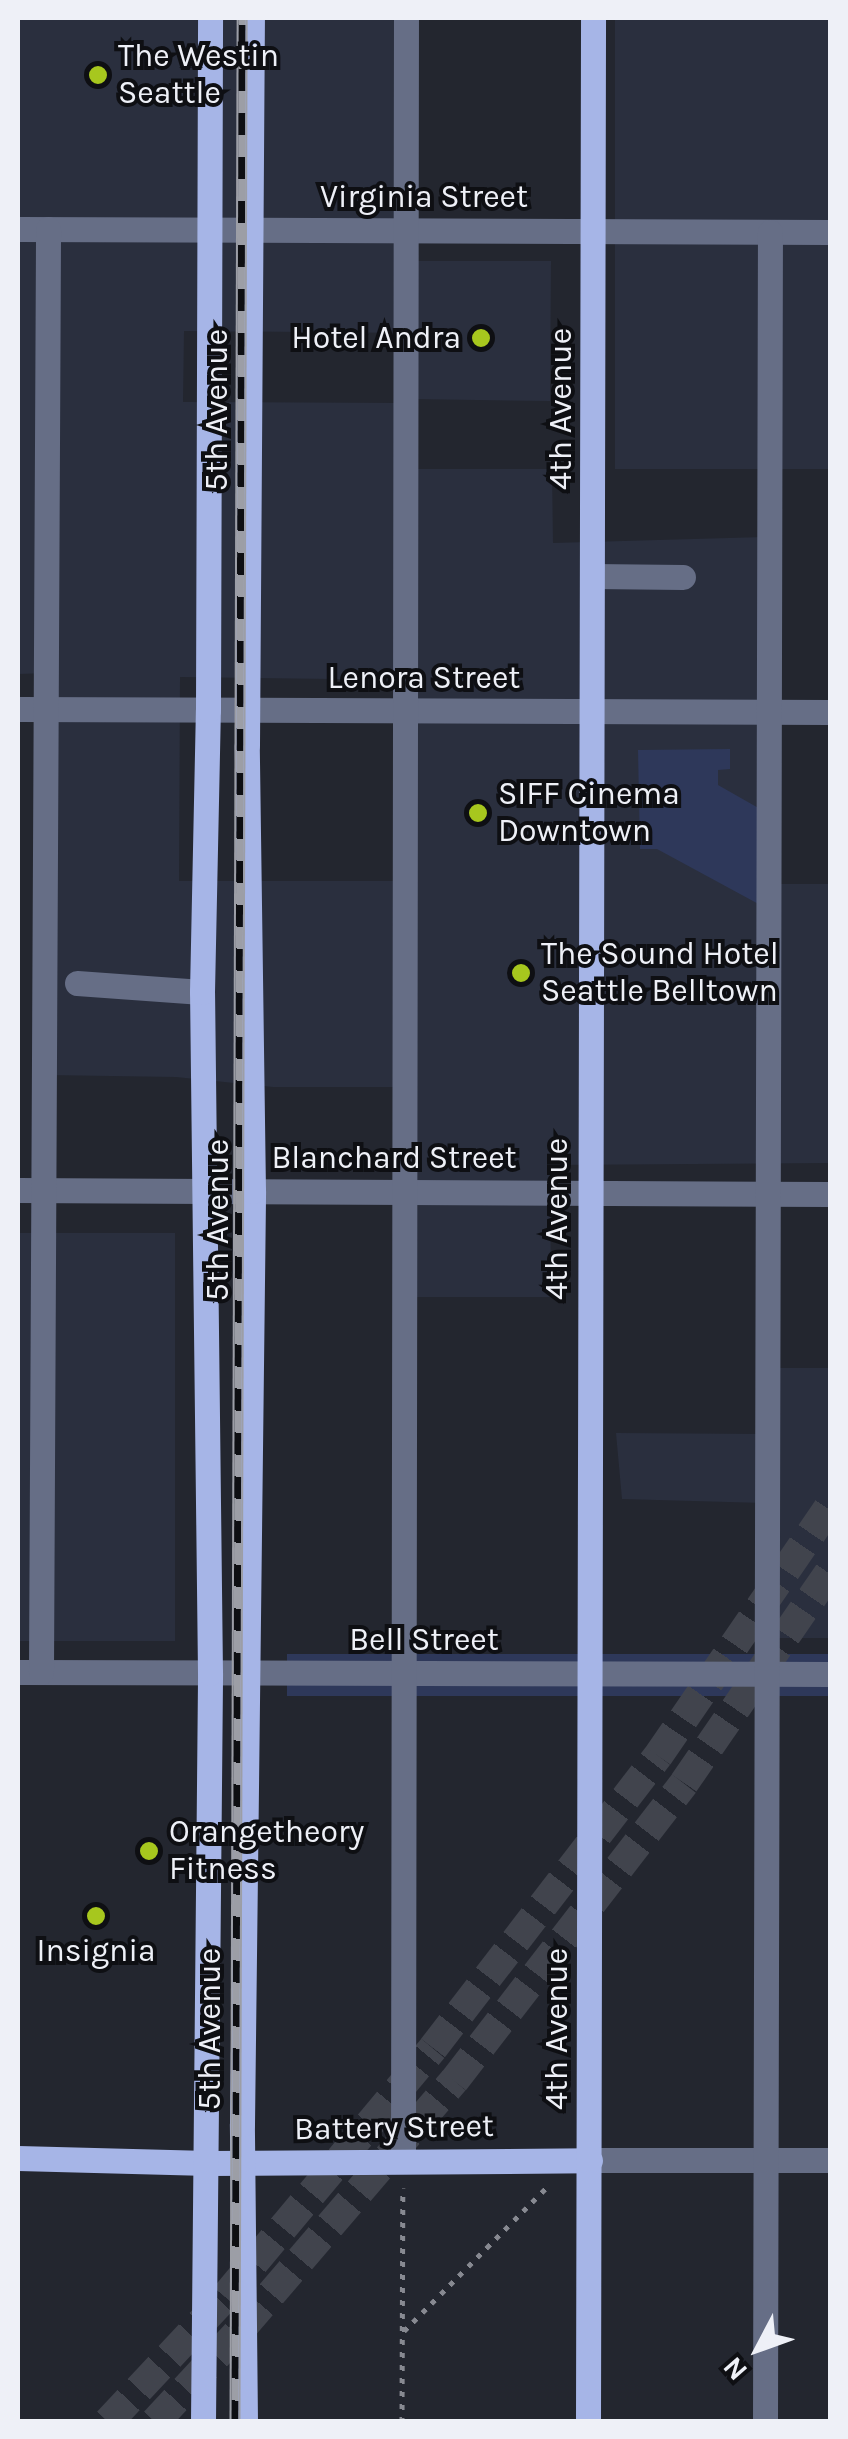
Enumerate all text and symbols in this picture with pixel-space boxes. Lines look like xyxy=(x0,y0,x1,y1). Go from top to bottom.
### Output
place label: The Westin Seattle xyxy=(118,38,279,113)
marker: The Westin Seattle xyxy=(87,64,109,86)
street label: Virginia Street xyxy=(320,178,528,216)
place label: Hotel Andra xyxy=(291,319,461,357)
marker: Hotel Andra xyxy=(470,327,492,349)
street label: 4th Avenue xyxy=(542,328,580,490)
street label: 5th Avenue xyxy=(198,329,236,491)
street label: Lenora Street xyxy=(328,659,520,697)
place label: SIFF Cinema Downtown xyxy=(498,776,680,851)
marker: SIFF Cinema Downtown xyxy=(467,802,489,824)
place label: The Sound Hotel Seattle Belltown xyxy=(541,936,779,1011)
marker: The Sound Hotel Seattle Belltown xyxy=(510,962,532,984)
street label: 4th Avenue xyxy=(538,1138,576,1300)
street label: 5th Avenue xyxy=(199,1139,237,1301)
street label: Blanchard Street xyxy=(271,1139,517,1177)
street label: Bell Street xyxy=(349,1621,499,1659)
place label: Orangetheory Fitness xyxy=(169,1814,364,1889)
marker: Orangetheory Fitness xyxy=(138,1840,160,1862)
marker: Insignia xyxy=(85,1905,107,1927)
place label: Insignia xyxy=(36,1932,156,1970)
street label: 5th Avenue xyxy=(191,1948,229,2110)
street label: 4th Avenue xyxy=(538,1948,576,2110)
street label: Battery Street xyxy=(294,2107,494,2149)
north arrow xyxy=(708,2299,808,2399)
text: N xyxy=(716,2351,754,2387)

